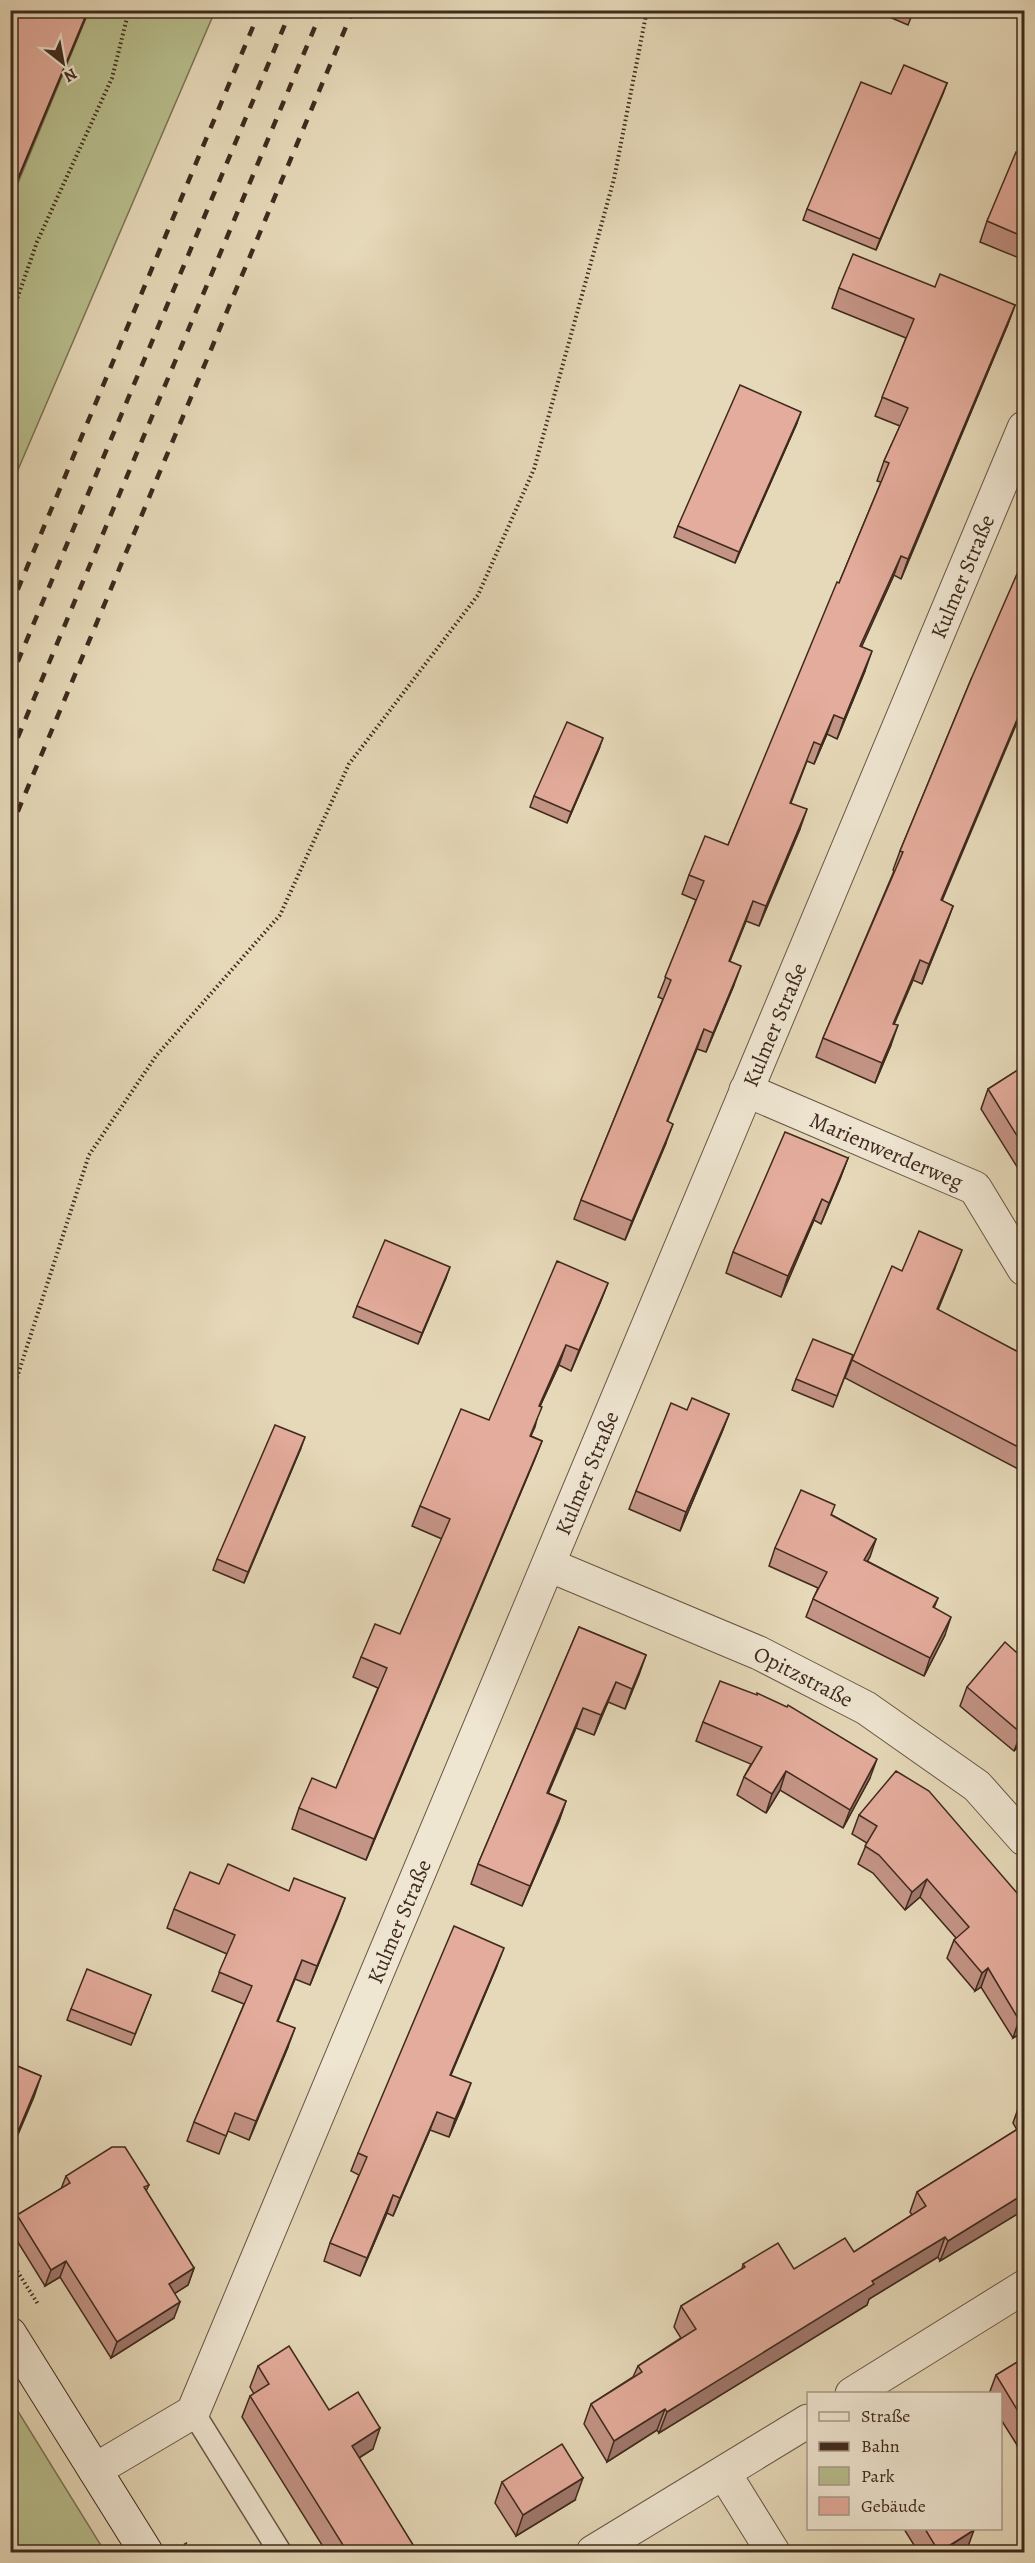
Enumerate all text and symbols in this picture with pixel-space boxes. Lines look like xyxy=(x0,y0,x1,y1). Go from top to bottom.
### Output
north arrow xyxy=(33,33,93,93)
text: N xyxy=(59,63,81,88)
street label: Kulmer Straße xyxy=(923,510,1002,643)
street label: Kulmer Straße xyxy=(736,958,814,1092)
street label: Marienwerderweg xyxy=(805,1105,968,1197)
street label: Kulmer Straße xyxy=(548,1407,627,1540)
street label: Opitzstraße xyxy=(748,1639,858,1715)
street label: Kulmer Straße xyxy=(360,1855,439,1988)
legend xyxy=(807,2392,1002,2530)
text: Straße xyxy=(861,2404,910,2428)
text: Bahn xyxy=(861,2434,900,2458)
text: Park xyxy=(861,2464,895,2488)
text: Gebäude xyxy=(861,2494,926,2518)

